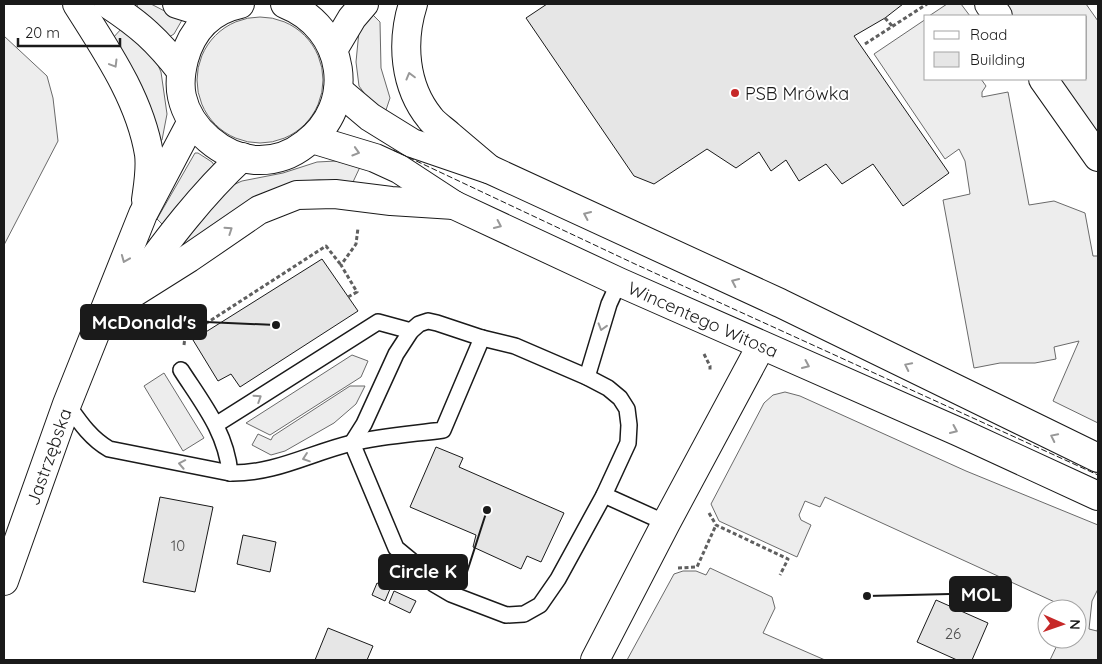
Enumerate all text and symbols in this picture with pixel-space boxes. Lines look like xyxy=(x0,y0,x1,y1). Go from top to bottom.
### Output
scale bar xyxy=(18,15,120,47)
legend xyxy=(924,15,1087,80)
text: 20 m xyxy=(25,23,60,42)
text: Road xyxy=(970,25,1007,44)
text: Building xyxy=(970,50,1025,69)
one-way arrow xyxy=(108,59,118,68)
one-way arrow xyxy=(405,73,415,81)
place label: PSB Mrówka xyxy=(745,82,849,105)
marker: PSB Mrówka xyxy=(729,87,741,99)
one-way arrow xyxy=(352,147,360,157)
one-way arrow xyxy=(584,211,593,221)
one-way arrow xyxy=(493,219,502,230)
one-way arrow xyxy=(223,227,233,236)
one-way arrow xyxy=(121,254,132,263)
street label: Wincentego Witosa xyxy=(624,276,782,362)
one-way arrow xyxy=(731,278,740,289)
callout: McDonald's xyxy=(81,305,206,339)
text: McDonald's xyxy=(92,310,196,334)
one-way arrow xyxy=(597,323,607,331)
one-way arrow xyxy=(801,359,810,370)
one-way arrow xyxy=(904,362,913,372)
one-way arrow xyxy=(252,395,261,405)
street label: Jastrzębska xyxy=(20,405,76,508)
one-way arrow xyxy=(949,424,958,435)
one-way arrow xyxy=(1051,433,1060,443)
one-way arrow xyxy=(302,453,310,463)
one-way arrow xyxy=(178,459,187,469)
house number: 10 xyxy=(171,536,185,555)
callout: Circle K xyxy=(379,555,467,589)
text: Circle K xyxy=(389,559,457,583)
callout: MOL xyxy=(950,577,1011,611)
text: MOL xyxy=(961,582,1001,606)
north arrow xyxy=(1037,599,1087,649)
text: N xyxy=(1066,619,1084,630)
house number: 26 xyxy=(945,624,961,643)

